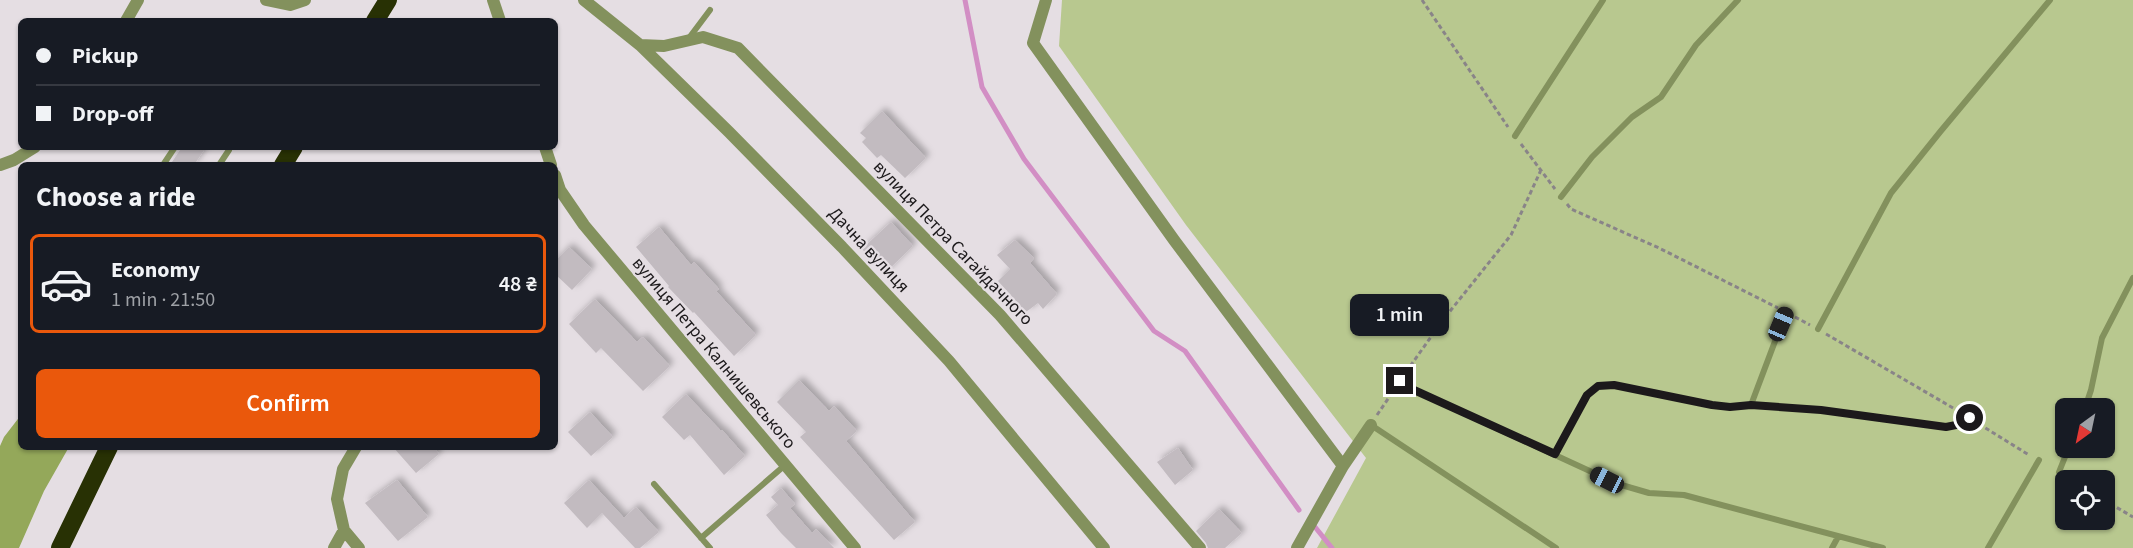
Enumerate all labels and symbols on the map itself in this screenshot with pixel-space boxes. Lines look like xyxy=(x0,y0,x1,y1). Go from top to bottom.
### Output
street label: вулиця Петра Сагайдачного xyxy=(867,155,1039,331)
street label: Дачна вулиця xyxy=(823,202,915,298)
street label: вулиця Петра Калнишевського xyxy=(626,252,802,454)
callout: 1 min xyxy=(1350,294,1450,336)
car xyxy=(1766,304,1796,344)
route end xyxy=(1386,367,1413,394)
north arrow xyxy=(2055,398,2115,458)
route start xyxy=(1956,404,1983,431)
car xyxy=(1587,464,1627,496)

